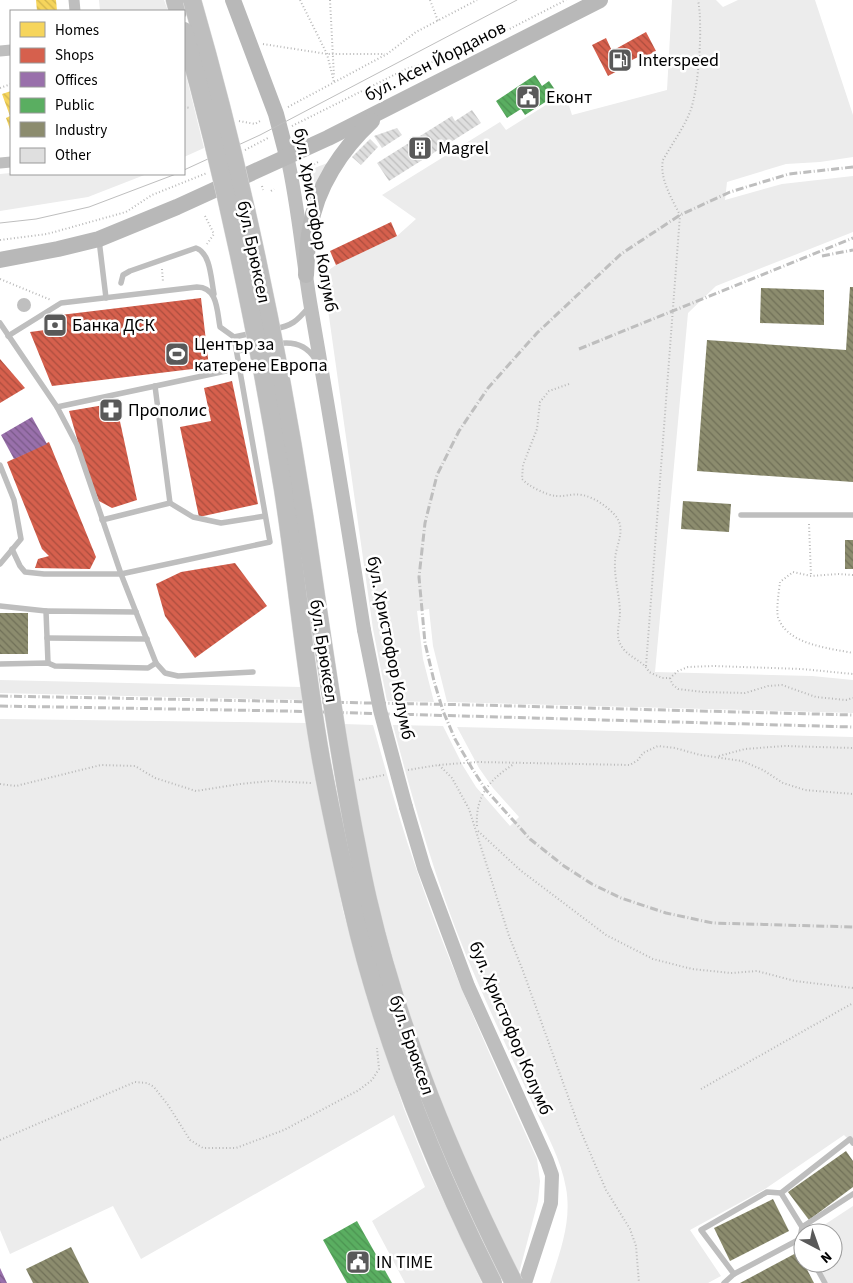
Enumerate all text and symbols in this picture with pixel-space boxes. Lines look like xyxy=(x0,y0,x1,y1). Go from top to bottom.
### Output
legend xyxy=(10,10,185,175)
street label: бул. Асен Йорданов xyxy=(360,15,510,108)
text: Homes xyxy=(55,20,99,41)
text: Shops xyxy=(55,45,94,66)
fuel station icon: Interspeed xyxy=(607,47,633,73)
place label: Interspeed xyxy=(638,48,719,73)
text: Offices xyxy=(55,70,98,91)
public building icon: Еконт xyxy=(515,84,541,110)
place label: Еконт xyxy=(546,85,592,110)
text: Public xyxy=(55,95,94,116)
text: Industry xyxy=(55,120,107,141)
street label: бул. Христофор Колумб xyxy=(287,126,344,314)
building icon: Magrel xyxy=(407,135,433,161)
place label: Magrel xyxy=(438,136,489,161)
text: Other xyxy=(55,145,92,166)
street label: бул. Брюксел xyxy=(230,199,277,306)
bank icon: Банка ДСК xyxy=(42,312,68,338)
place label: Банка ДСК xyxy=(72,313,156,338)
place label: Център за катерене Европа xyxy=(194,332,327,378)
sports icon: Център за катерене Европа xyxy=(164,341,190,367)
pharmacy icon: Прополис xyxy=(98,397,124,423)
place label: Прополис xyxy=(128,398,207,423)
street label: бул. Христофор Колумб xyxy=(360,554,421,742)
street label: бул. Брюксел xyxy=(303,598,344,704)
street label: бул. Христофор Колумб xyxy=(463,937,558,1119)
street label: бул. Брюксел xyxy=(383,992,440,1098)
north arrow xyxy=(793,1223,843,1273)
text: N xyxy=(816,1246,836,1268)
public building icon: IN TIME xyxy=(345,1249,371,1275)
place label: IN TIME xyxy=(376,1250,433,1275)

